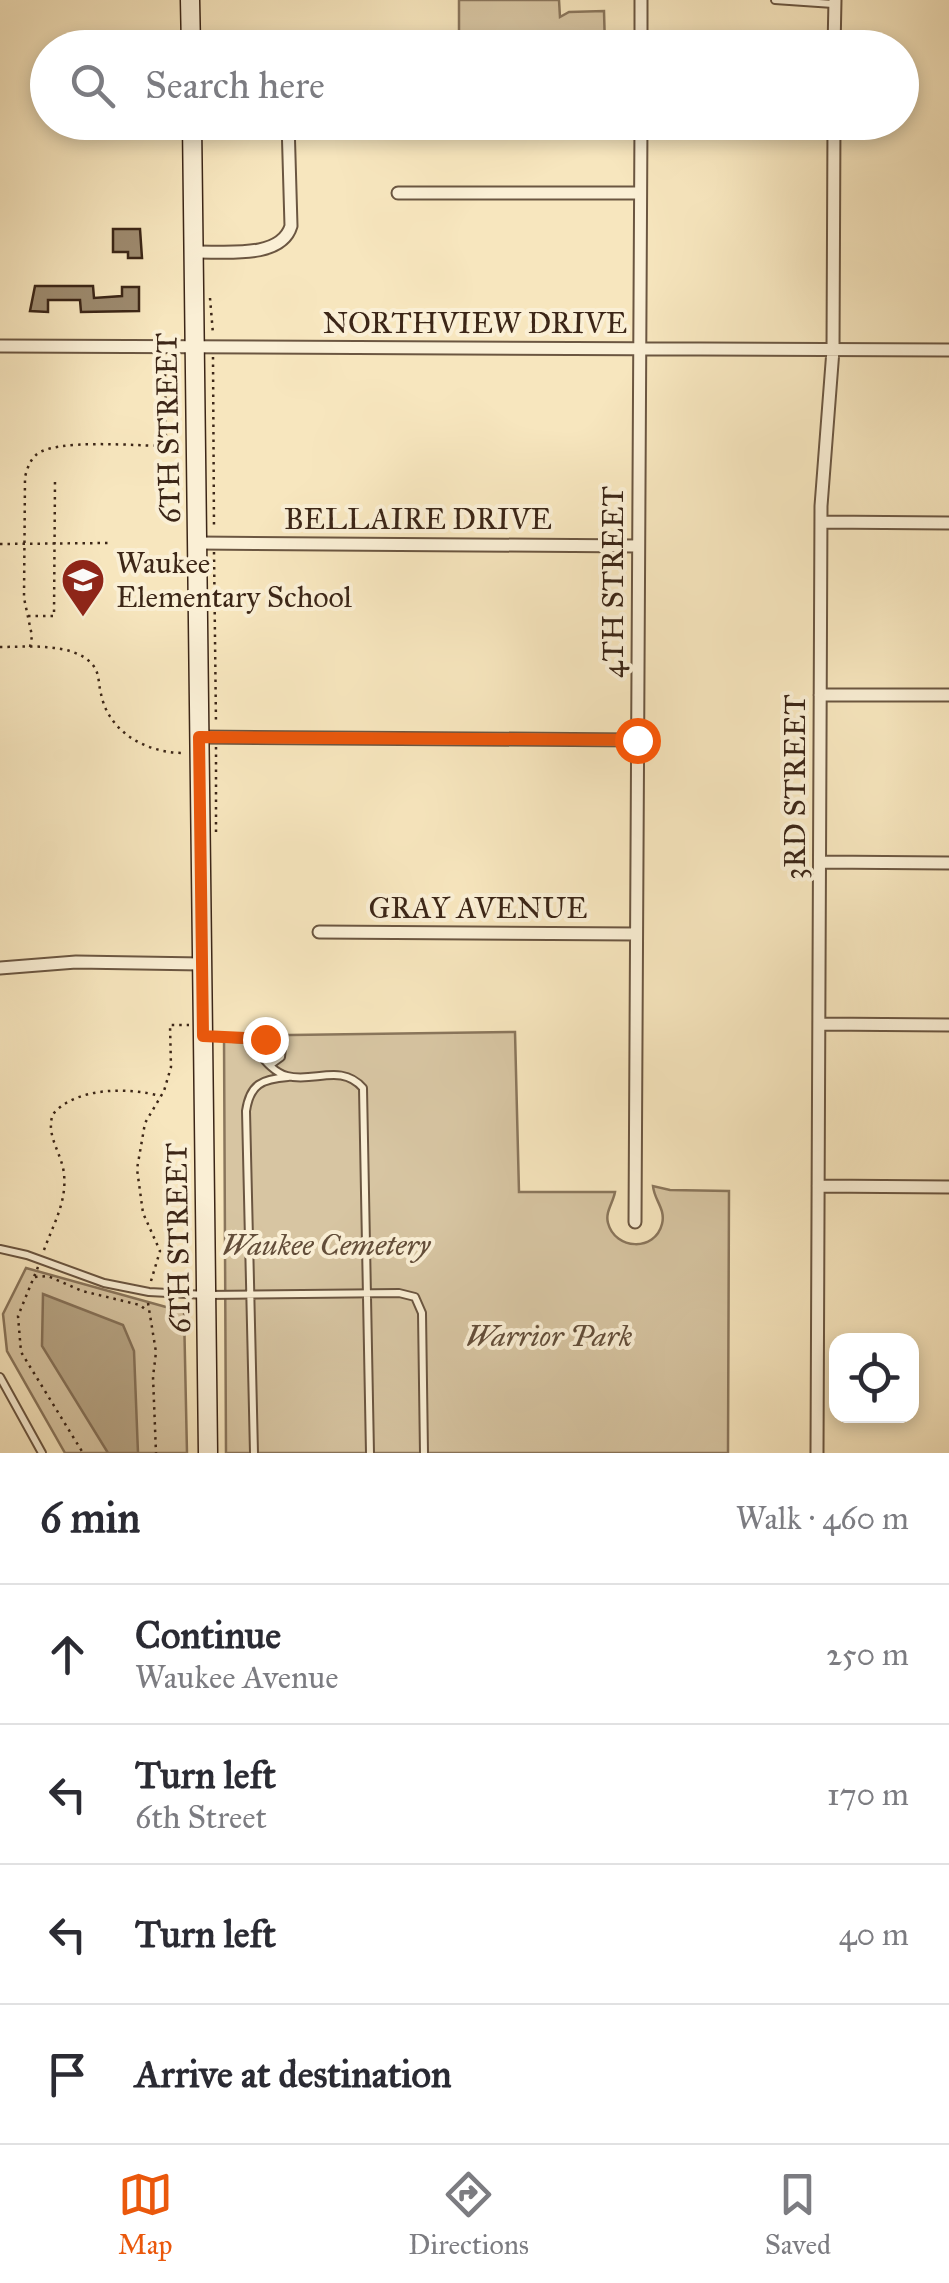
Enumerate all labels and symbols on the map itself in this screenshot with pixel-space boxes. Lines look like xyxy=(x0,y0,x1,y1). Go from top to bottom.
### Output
street label: NORTHVIEW DRIVE xyxy=(323,305,627,341)
street label: 6TH STREET xyxy=(148,332,188,524)
street label: 4TH STREET xyxy=(595,486,631,678)
street label: BELLAIRE DRIVE xyxy=(284,501,552,537)
place label: Waukee Elementary School xyxy=(116,545,353,615)
school or university icon: Waukee Elementary School xyxy=(60,557,106,618)
street label: 3RD STREET xyxy=(777,694,813,880)
route start xyxy=(615,718,661,764)
street label: GRAY AVENUE xyxy=(369,890,587,926)
route end xyxy=(243,1017,289,1063)
street label: 6TH STREET xyxy=(158,1142,198,1334)
park label: Waukee Cemetery xyxy=(222,1227,432,1263)
park label: Warrior Park xyxy=(466,1318,632,1354)

